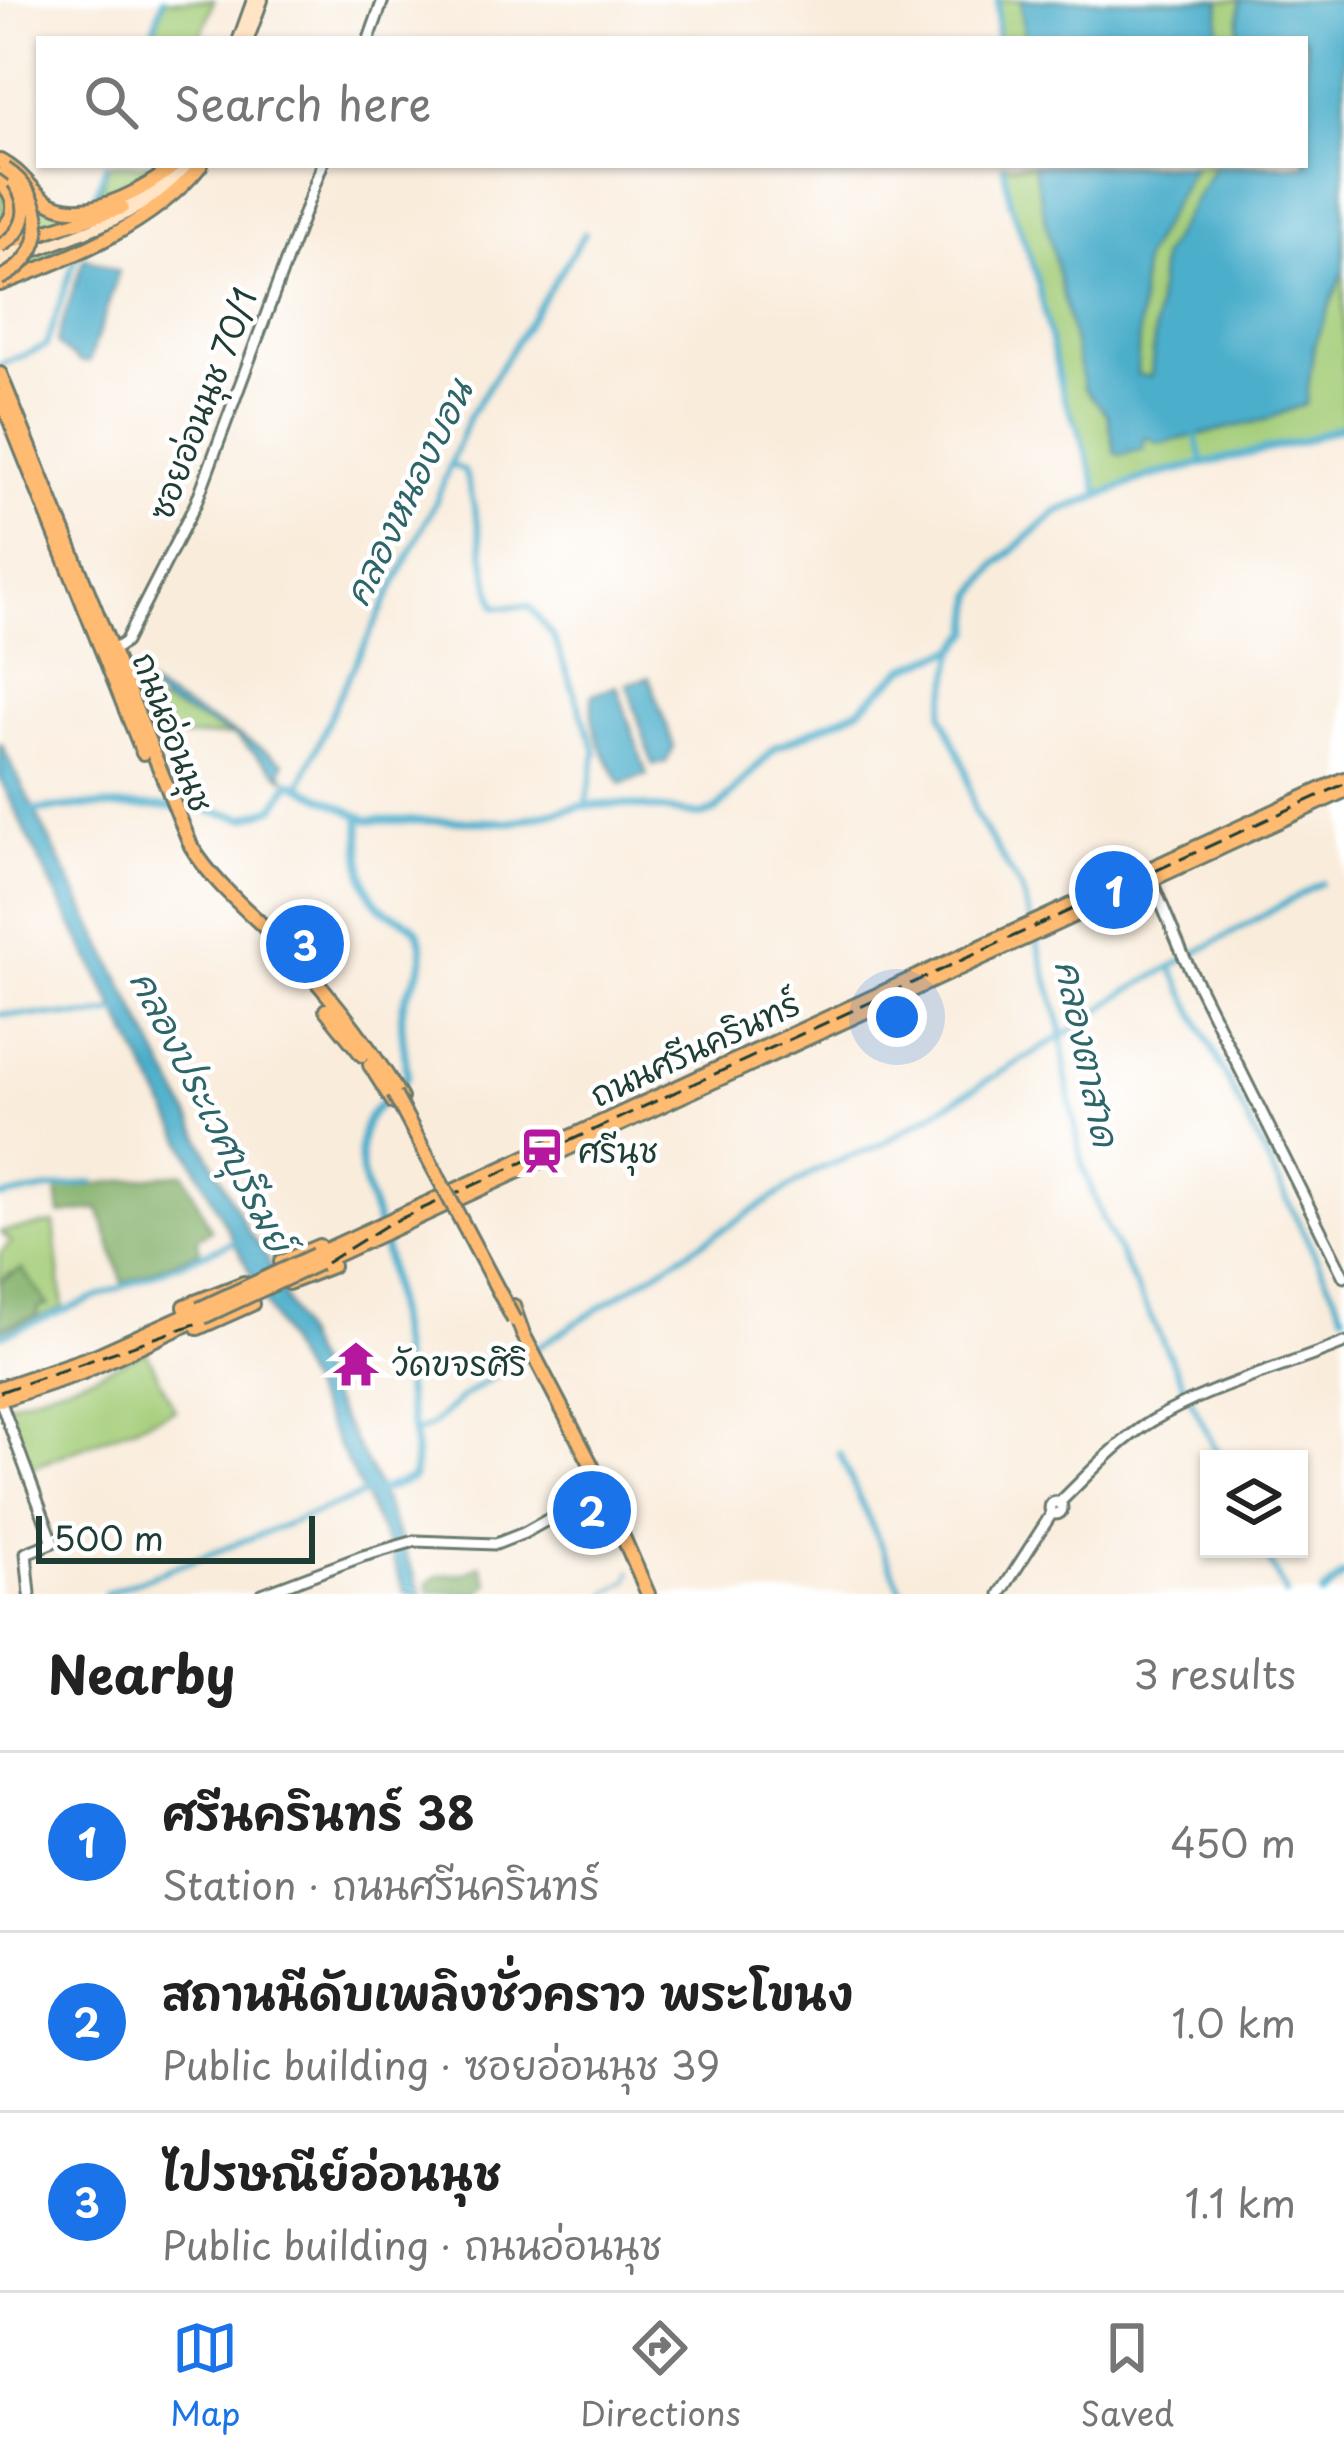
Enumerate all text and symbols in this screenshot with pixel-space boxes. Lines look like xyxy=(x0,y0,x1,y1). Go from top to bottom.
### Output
search box xyxy=(36,36,1308,168)
text: Search here xyxy=(174,68,431,136)
icon: search xyxy=(78,69,144,135)
street label: ซอยอ่อนนุช 70/1 xyxy=(134,280,270,527)
water label: คลองหนองบอน xyxy=(328,367,486,614)
street label: ถนนอ่อนนุช xyxy=(120,644,228,819)
pin: 1 xyxy=(1075,845,1153,935)
pin: 3 xyxy=(266,899,344,989)
water label: คลองตาสาด xyxy=(1043,955,1135,1152)
water label: คลองประเวศบุรีรมย์ xyxy=(117,960,310,1267)
street label: ถนนศรีนครินทร์ xyxy=(581,977,807,1118)
your location xyxy=(867,987,927,1047)
place label: ศรีนุช xyxy=(578,1124,658,1176)
station icon: ศรีนุช xyxy=(517,1126,567,1176)
place label: วัดขจรศิริ xyxy=(392,1337,527,1387)
temple icon: วัดขจรศิริ xyxy=(331,1339,381,1389)
map controls xyxy=(1200,1450,1308,1558)
button: layers xyxy=(1200,1450,1308,1558)
pin: 2 xyxy=(553,1465,631,1555)
scale bar xyxy=(36,1510,315,1563)
text: 500 m xyxy=(54,1512,164,1562)
text: Nearby xyxy=(48,1634,235,1711)
text: 3 results xyxy=(1133,1643,1296,1702)
text: ศรีนครินทร์ 38 xyxy=(162,1777,475,1845)
text: 1 xyxy=(78,1812,96,1871)
text: 450 m xyxy=(1170,1812,1296,1871)
text: Station · ถนนศรีนครินทร์ xyxy=(162,1854,600,1913)
text: สถานนีดับเพลิงชั่วคราว พระโขนง xyxy=(162,1957,853,2025)
text: 2 xyxy=(73,1992,101,2051)
text: 1.0 km xyxy=(1172,1992,1296,2051)
text: Public building · ซอยอ่อนนุช 39 xyxy=(162,2034,720,2093)
text: ไปรษณีย์อ่อนนุช xyxy=(162,2137,501,2205)
text: 3 xyxy=(74,2172,100,2231)
text: 1.1 km xyxy=(1185,2172,1296,2231)
text: Public building · ถนนอ่อนนุช xyxy=(162,2214,662,2273)
tab: Map xyxy=(170,2315,240,2437)
tab: Directions xyxy=(580,2315,741,2437)
tab: Saved xyxy=(1080,2315,1174,2437)

